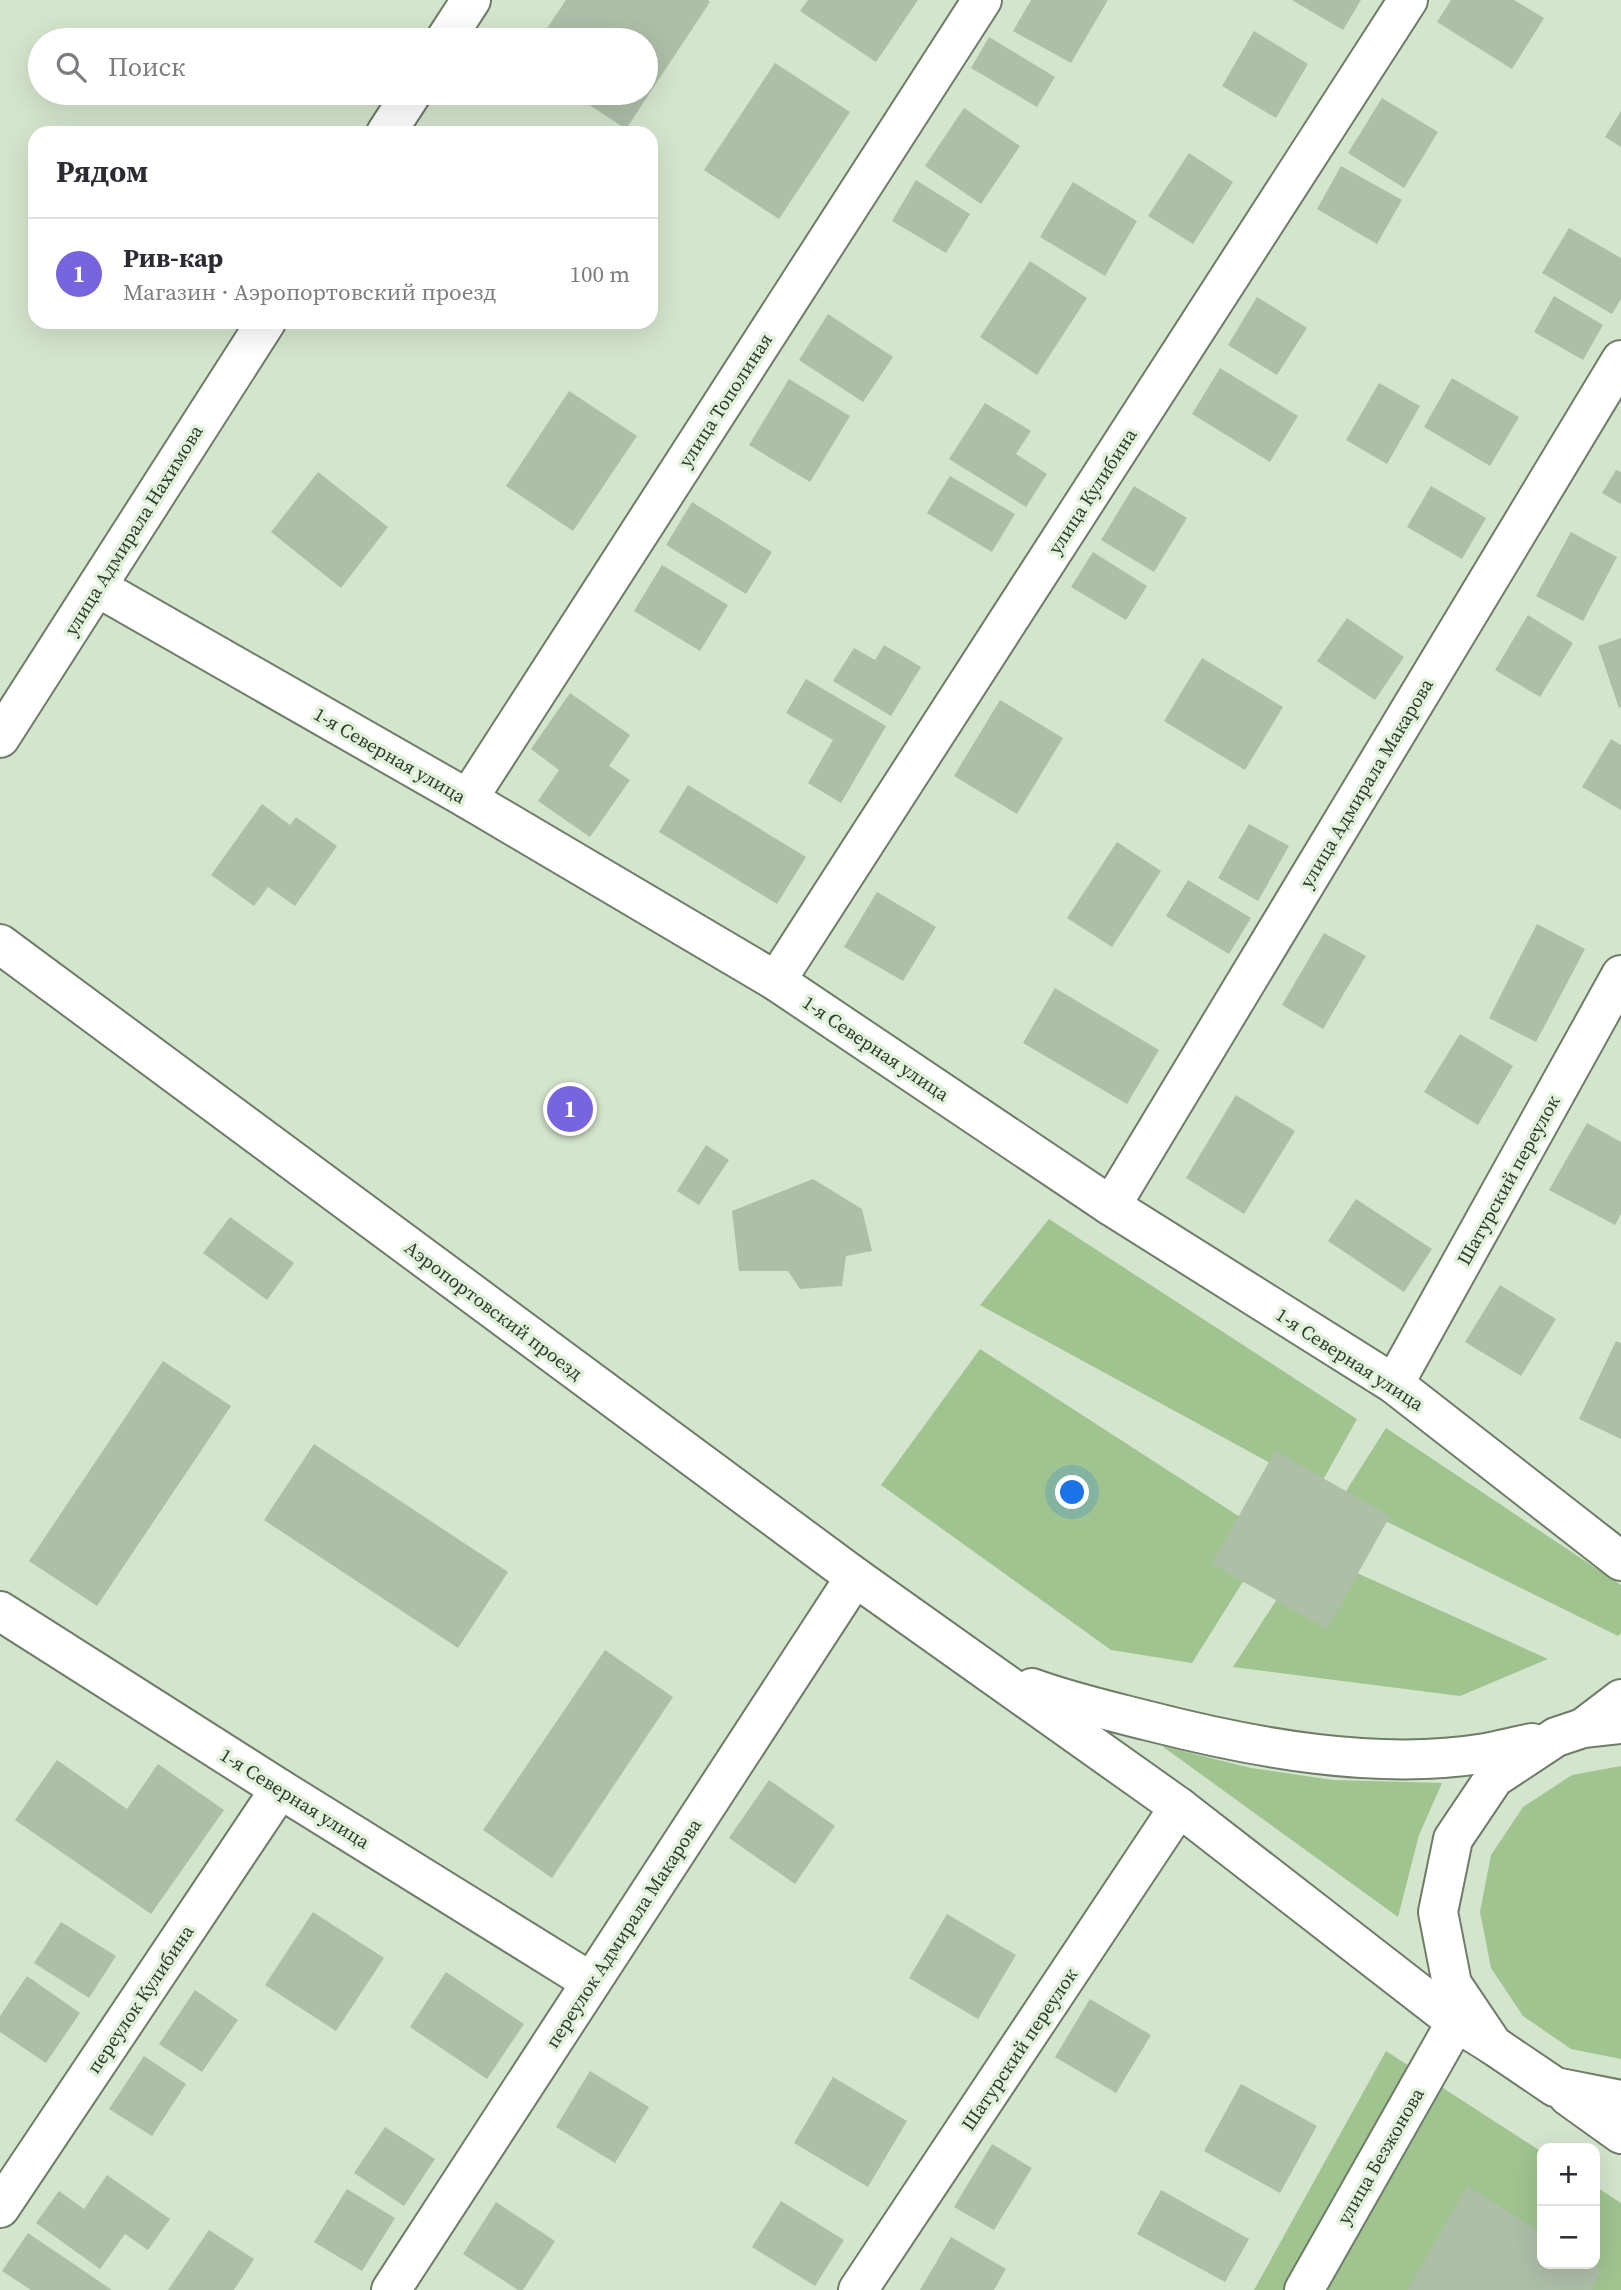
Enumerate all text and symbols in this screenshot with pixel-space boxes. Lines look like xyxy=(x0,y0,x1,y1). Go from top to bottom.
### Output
search box xyxy=(28,28,658,105)
icon: search xyxy=(52,48,90,86)
text: Поиск xyxy=(108,49,185,85)
text: Рядом xyxy=(56,151,148,192)
text: Рив-кар xyxy=(123,240,223,276)
text: 1 xyxy=(73,258,85,290)
text: 100 m xyxy=(569,258,630,290)
text: Магазин · Аэропортовский проезд xyxy=(123,276,496,308)
street label: улица Тополиная xyxy=(672,328,778,472)
street label: улица Адмирала Нахимова xyxy=(57,420,209,640)
street label: улица Кулибина xyxy=(1041,423,1143,559)
street label: улица Адмирала Макарова xyxy=(1293,673,1439,893)
street label: 1-я Северная улица xyxy=(309,701,471,809)
street label: 1-я Северная улица xyxy=(798,989,955,1107)
pin: 1 xyxy=(547,1083,593,1135)
street label: Шатурский переулок xyxy=(1450,1090,1566,1270)
street label: Аэропортовский проезд xyxy=(400,1234,589,1386)
street label: 1-я Северная улица xyxy=(1271,1301,1429,1417)
your location xyxy=(1055,1475,1089,1509)
street label: 1-я Северная улица xyxy=(215,1741,375,1855)
street label: переулок Адмирала Макарова xyxy=(539,1813,707,2053)
street label: переулок Кулибина xyxy=(81,1919,200,2078)
street label: Шатурский переулок xyxy=(955,1962,1083,2135)
street label: улица Безжонова xyxy=(1330,2083,1430,2229)
map controls xyxy=(1537,2143,1600,2269)
button: + xyxy=(1537,2143,1600,2206)
button: − xyxy=(1537,2206,1600,2269)

